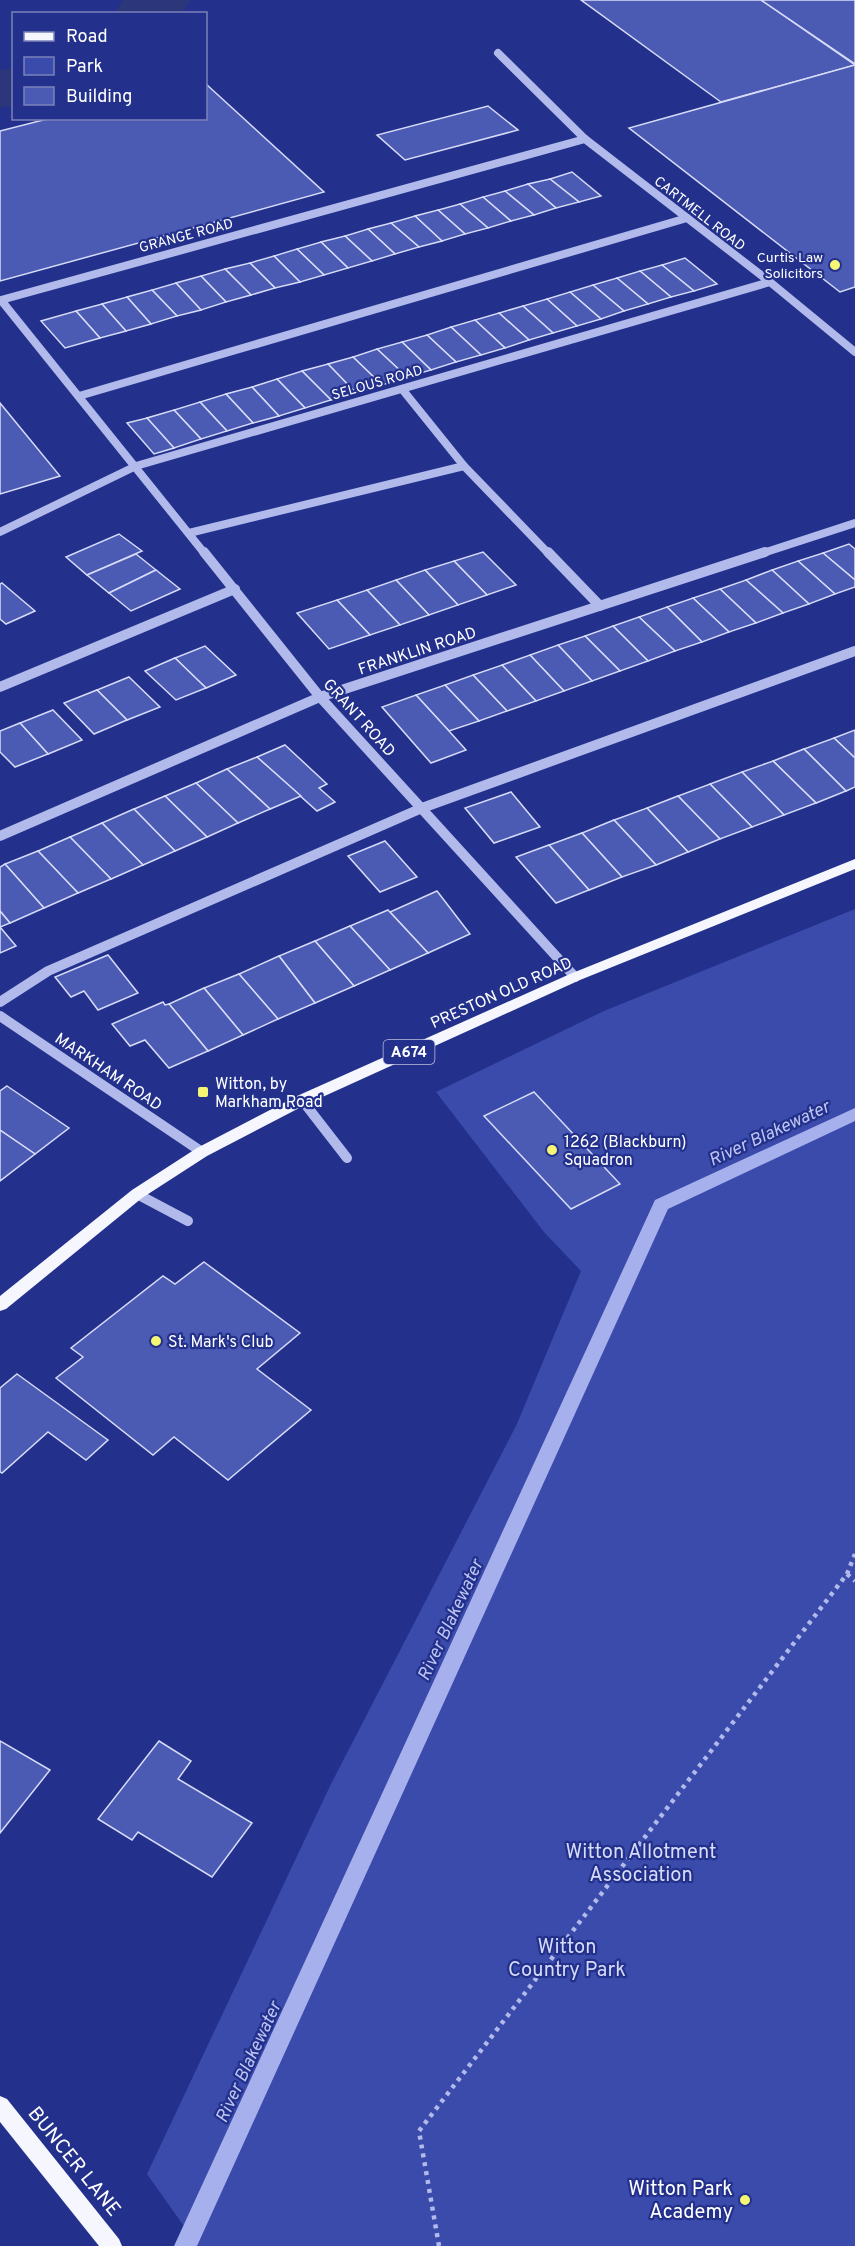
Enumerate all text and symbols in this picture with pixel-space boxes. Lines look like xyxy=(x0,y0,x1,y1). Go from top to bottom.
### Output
legend xyxy=(12,12,207,120)
text: Road xyxy=(66,26,108,49)
text: Park xyxy=(66,56,103,79)
text: Building xyxy=(66,86,132,109)
street label: CARTMELL ROAD xyxy=(650,173,748,255)
street label: GRANGE ROAD xyxy=(137,216,235,257)
place label: Curtis Law Solicitors xyxy=(757,250,823,283)
marker: Curtis Law Solicitors xyxy=(828,258,842,272)
street label: SELOUS ROAD xyxy=(330,362,425,405)
street label: FRANKLIN ROAD xyxy=(356,623,479,680)
street label: GRANT ROAD xyxy=(318,675,399,762)
street label: PRESTON OLD ROAD xyxy=(428,954,576,1034)
street label: MARKHAM ROAD xyxy=(50,1029,165,1116)
road number: A674 xyxy=(384,1040,434,1064)
place label: Witton, by Markham Road xyxy=(215,1075,323,1113)
marker: Witton, by Markham Road xyxy=(196,1085,210,1099)
water label: River Blakewater xyxy=(705,1095,836,1173)
place label: 1262 (Blackburn) Squadron xyxy=(564,1133,687,1171)
marker: 1262 (Blackburn) Squadron xyxy=(545,1143,559,1157)
place label: St. Mark's Club xyxy=(168,1333,273,1353)
marker: St. Mark's Club xyxy=(149,1334,163,1348)
water label: River Blakewater xyxy=(413,1554,490,1685)
park label: Witton Allotment Association xyxy=(565,1840,717,1889)
park label: Witton Country Park xyxy=(508,1935,626,1984)
water label: River Blakewater xyxy=(211,1996,288,2127)
street label: BUNCER LANE xyxy=(21,2102,126,2223)
place label: Witton Park Academy xyxy=(628,2177,733,2226)
marker: Witton Park Academy xyxy=(738,2193,752,2207)

